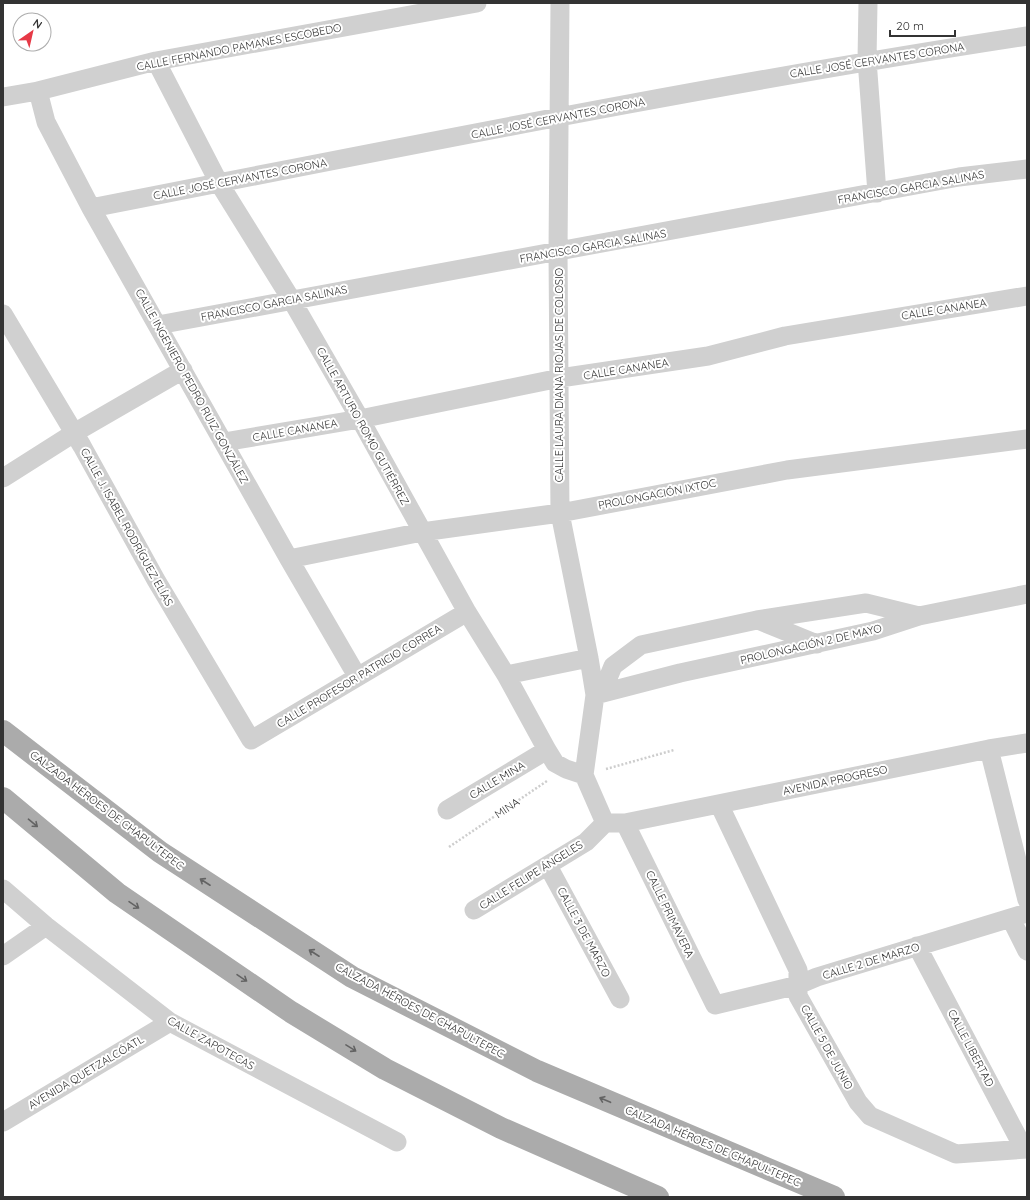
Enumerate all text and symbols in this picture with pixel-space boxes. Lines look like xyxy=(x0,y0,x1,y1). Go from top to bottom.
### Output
north arrow xyxy=(12,12,52,52)
scale bar xyxy=(890,12,955,38)
text: N xyxy=(30,16,45,32)
text: 20 m xyxy=(896,18,924,33)
street label: CALLE FERNANDO PAMANES ESCOBEDO xyxy=(135,20,343,74)
street label: CALLE JOSÉ CERVANTES CORONA xyxy=(789,39,965,81)
street label: CALLE JOSÉ CERVANTES CORONA xyxy=(470,94,646,142)
street label: CALLE JOSÉ CERVANTES CORONA xyxy=(152,155,328,203)
street label: FRANCISCO GARCIA SALINAS xyxy=(837,167,985,207)
street label: FRANCISCO GARCIA SALINAS xyxy=(519,226,667,266)
street label: CALLE LAURA DIANA RIOJAS DE COLOSIO xyxy=(552,268,566,482)
street label: FRANCISCO GARCIA SALINAS xyxy=(200,282,348,324)
street label: CALLE INGENIERO PEDRO RUIZ GONZÁLEZ xyxy=(132,286,252,486)
street label: CALLE CANANEA xyxy=(900,295,988,323)
street label: CALLE ARTURO ROMO GUTIÉRREZ xyxy=(314,345,412,507)
street label: CALLE CANANEA xyxy=(582,355,670,383)
street label: CALLE CANANEA xyxy=(251,416,339,444)
street label: CALLE J. ISABEL RODRÍGUEZ ELÍAS xyxy=(78,446,176,608)
street label: PROLONGACIÓN IXTOC xyxy=(597,476,717,512)
street label: CALLE PROFESOR PATRICIO CORREA xyxy=(274,621,444,731)
street label: PROLONGACIÓN 2 DE MAYO xyxy=(739,621,883,667)
street label: CALZADA HÉROES DE CHAPULTEPEC xyxy=(27,747,187,873)
street label: CALLE MINA xyxy=(467,758,527,802)
street label: AVENIDA PROGRESO xyxy=(781,762,889,798)
street label: MINA xyxy=(492,795,522,821)
one-way arrow xyxy=(28,819,38,828)
street label: CALLE FELIPE ÁNGELES xyxy=(477,837,585,913)
street label: CALLE PRIMAVERA xyxy=(643,868,697,960)
one-way arrow xyxy=(200,878,211,886)
street label: CALLE 3 DE MARZO xyxy=(554,884,614,980)
one-way arrow xyxy=(128,901,139,909)
street label: CALLE 2 DE MARZO xyxy=(821,940,921,982)
one-way arrow xyxy=(309,949,320,957)
street label: CALZADA HÉROES DE CHAPULTEPEC xyxy=(333,959,507,1061)
one-way arrow xyxy=(236,974,247,982)
street label: CALLE 5 DE JUNIO xyxy=(798,1002,856,1092)
street label: CALLE LIBERTAD xyxy=(945,1007,997,1089)
street label: CALLE ZAPOTECAS xyxy=(165,1013,257,1073)
street label: AVENIDA QUETZALCÓATL xyxy=(26,1032,146,1112)
one-way arrow xyxy=(345,1045,357,1053)
one-way arrow xyxy=(599,1096,611,1103)
street label: CALZADA HÉROES DE CHAPULTEPEC xyxy=(623,1103,803,1189)

